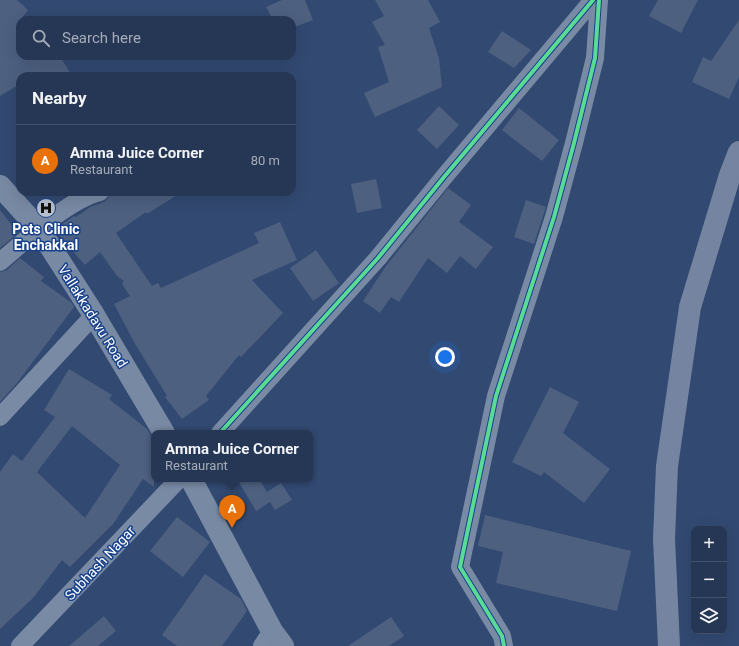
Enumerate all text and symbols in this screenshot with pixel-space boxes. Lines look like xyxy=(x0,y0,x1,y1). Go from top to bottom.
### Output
search box xyxy=(16,16,296,60)
icon: search xyxy=(30,27,52,49)
text: Search here xyxy=(62,29,141,47)
text: Nearby xyxy=(32,88,87,108)
text: Amma Juice Corner xyxy=(70,144,204,162)
text: A xyxy=(41,153,49,168)
text: 80 m xyxy=(251,153,280,168)
text: Restaurant xyxy=(70,162,133,177)
hospital icon: Pets Clinic Enchakkal xyxy=(35,197,57,219)
place label: Pets Clinic Enchakkal xyxy=(12,221,80,253)
street label: Vallakkadavu Road xyxy=(55,262,131,370)
your location xyxy=(435,347,455,367)
popup xyxy=(151,430,313,482)
text: Amma Juice Corner xyxy=(165,440,299,458)
text: Restaurant xyxy=(165,458,228,473)
pin: A xyxy=(219,495,245,528)
street label: Subhash Nagar xyxy=(62,522,139,603)
map controls xyxy=(691,526,727,634)
button: + xyxy=(691,526,727,562)
button: − xyxy=(691,562,727,598)
button: layers xyxy=(691,598,727,634)

